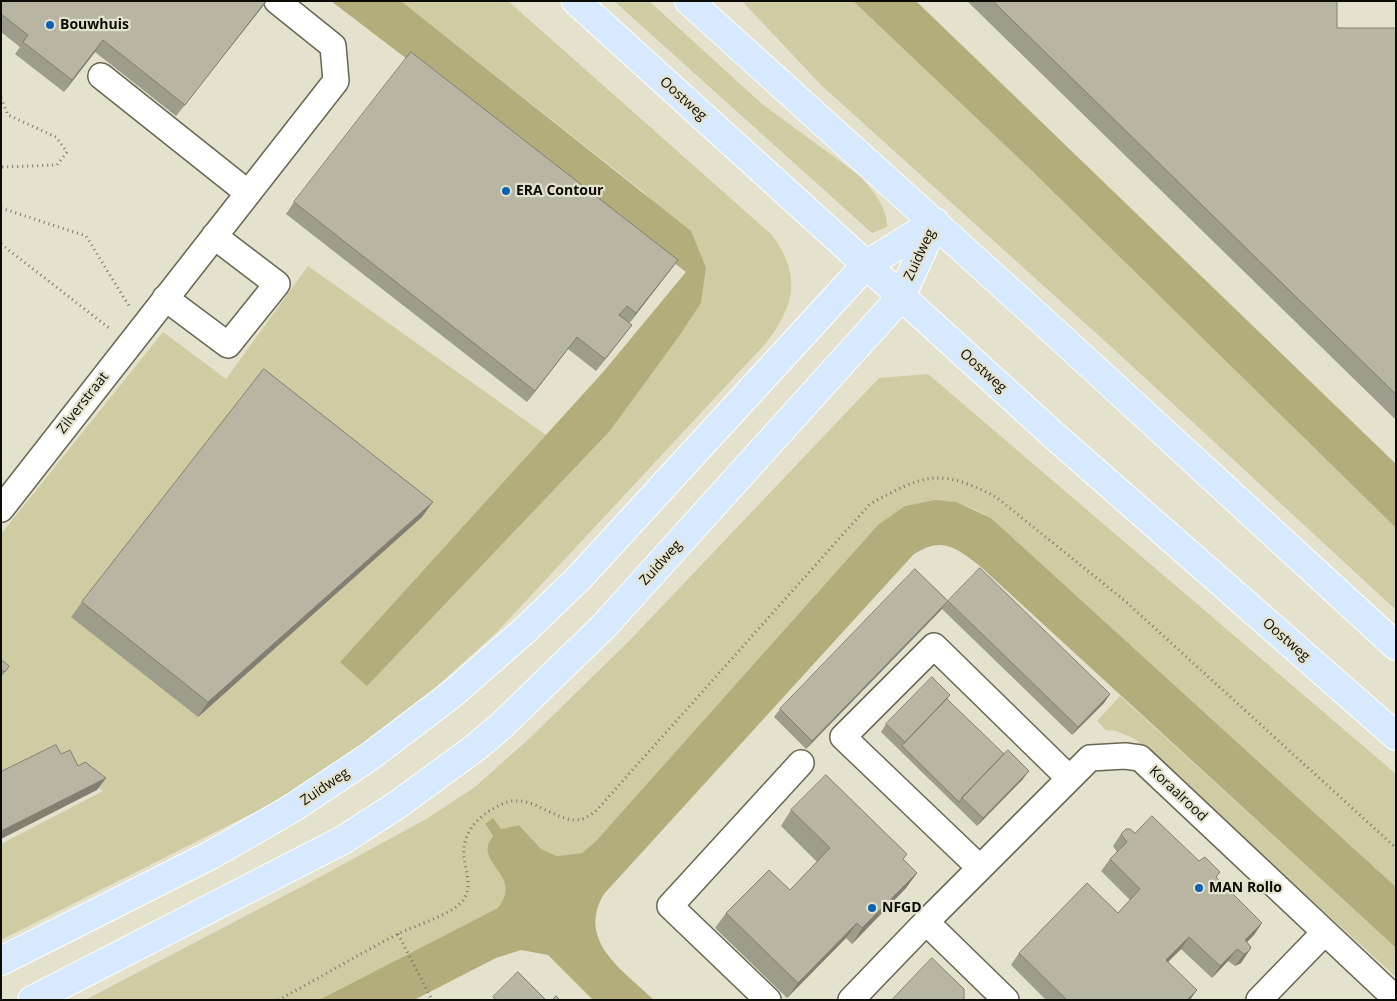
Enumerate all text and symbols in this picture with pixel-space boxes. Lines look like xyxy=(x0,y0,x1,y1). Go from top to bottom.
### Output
place label: Bouwhuis xyxy=(60,17,129,33)
marker: Bouwhuis xyxy=(44,19,56,31)
street label: Oostweg xyxy=(656,74,710,124)
place label: ERA Contour xyxy=(516,183,603,199)
marker: ERA Contour xyxy=(500,185,512,197)
street label: Zuidweg xyxy=(901,227,939,283)
street label: Oostweg xyxy=(956,346,1010,396)
street label: Zilverstraat xyxy=(54,369,112,437)
street label: Zuidweg xyxy=(636,537,686,589)
street label: Oostweg xyxy=(1259,615,1313,665)
street label: Koraalrood xyxy=(1146,763,1210,825)
street label: Zuidweg xyxy=(298,765,352,809)
place label: MAN Rollo xyxy=(1209,880,1282,896)
marker: MAN Rollo xyxy=(1193,882,1205,894)
place label: NFGD xyxy=(882,900,922,916)
marker: NFGD xyxy=(866,902,878,914)

